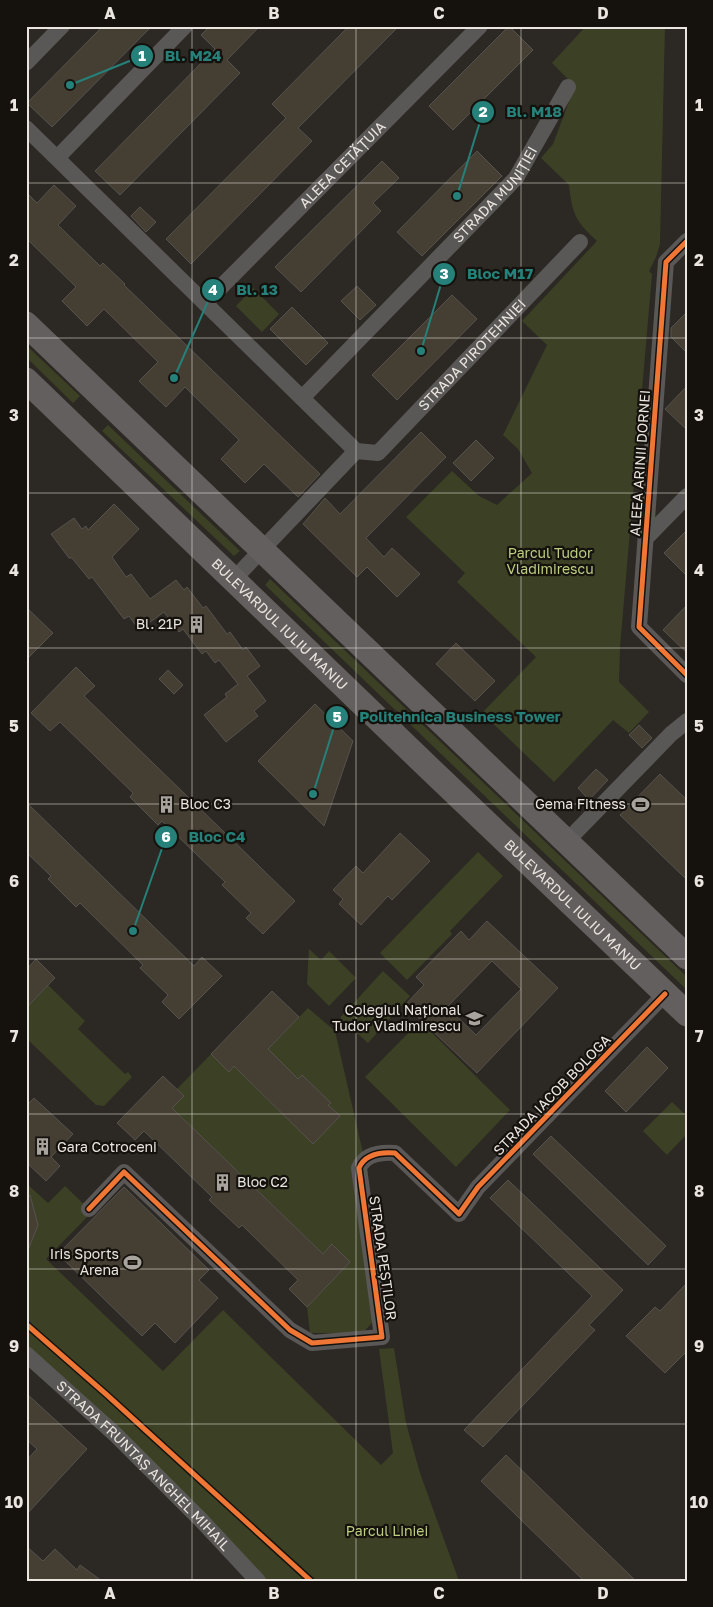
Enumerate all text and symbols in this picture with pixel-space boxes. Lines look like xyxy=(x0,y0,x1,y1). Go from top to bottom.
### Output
text: A xyxy=(104,3,116,23)
text: B xyxy=(268,3,280,23)
text: C xyxy=(433,3,445,23)
text: D xyxy=(597,3,609,23)
callout: Bl. M24 xyxy=(130,41,232,71)
text: 1 xyxy=(138,46,146,64)
text: Bl. M24 xyxy=(165,46,221,64)
text: 1 xyxy=(10,95,18,115)
text: 1 xyxy=(695,95,703,115)
callout: Bl. M18 xyxy=(471,97,571,127)
text: 2 xyxy=(478,102,488,120)
text: Bl. M18 xyxy=(506,102,562,120)
street label: ALEEA CETĂȚUIA xyxy=(295,117,389,211)
street label: STRADA MUNIȚIEI xyxy=(449,143,540,246)
text: 2 xyxy=(9,250,19,270)
text: 2 xyxy=(694,250,704,270)
callout: Bloc M17 xyxy=(432,259,543,289)
text: 3 xyxy=(439,264,449,282)
text: Bloc M17 xyxy=(467,264,533,282)
callout: Bl. 13 xyxy=(201,275,287,305)
text: 4 xyxy=(208,280,218,298)
text: Bl. 13 xyxy=(236,280,278,298)
street label: STRADA PIROTEHNIEI xyxy=(414,295,529,414)
street label: ALEEA ARINII DORNEI xyxy=(626,389,653,537)
text: 3 xyxy=(9,405,19,425)
text: 3 xyxy=(694,405,704,425)
park label: Parcul Tudor Vladimirescu xyxy=(506,544,594,577)
street label: BULEVARDUL IULIU MANIU xyxy=(208,554,352,693)
text: 4 xyxy=(9,560,19,580)
text: 4 xyxy=(694,560,704,580)
building icon: Bl. 21P xyxy=(186,614,206,634)
place label: Bl. 21P xyxy=(136,615,182,632)
callout: Politehnica Business Tower xyxy=(324,702,570,732)
text: 5 xyxy=(332,707,342,725)
text: Politehnica Business Tower xyxy=(359,707,561,725)
text: 5 xyxy=(9,716,19,736)
text: 5 xyxy=(694,716,704,736)
building icon: Bloc C3 xyxy=(156,794,176,814)
sports icon: Gema Fitness xyxy=(630,794,650,814)
place label: Bloc C3 xyxy=(180,795,231,812)
place label: Gema Fitness xyxy=(535,795,626,812)
callout: Bloc C4 xyxy=(153,822,255,852)
text: 6 xyxy=(161,827,171,845)
text: Bloc C4 xyxy=(189,827,245,845)
street label: BULEVARDUL IULIU MANIU xyxy=(501,836,645,974)
text: 6 xyxy=(9,871,19,891)
text: 6 xyxy=(694,871,704,891)
place label: Colegiul Național Tudor Vladimirescu xyxy=(332,1001,461,1034)
school or university icon: Colegiul Național Tudor Vladimirescu xyxy=(465,1008,485,1028)
text: 7 xyxy=(10,1026,19,1046)
text: 7 xyxy=(695,1026,704,1046)
street label: STRADA IACOB BOLOGA xyxy=(489,1030,614,1159)
building icon: Gara Cotroceni xyxy=(33,1137,53,1157)
place label: Gara Cotroceni xyxy=(57,1138,157,1155)
building icon: Bloc C2 xyxy=(213,1172,233,1192)
place label: Bloc C2 xyxy=(237,1173,288,1190)
text: 8 xyxy=(9,1181,19,1201)
text: 8 xyxy=(694,1181,704,1201)
street label: STRADA PEȘTILOR xyxy=(366,1194,401,1321)
place label: Iris Sports Arena xyxy=(50,1245,119,1278)
sports icon: Iris Sports Arena xyxy=(123,1252,143,1272)
text: 9 xyxy=(9,1336,19,1356)
text: 9 xyxy=(694,1336,704,1356)
street label: STRADA FRUNTAȘ ANGHEL MIHAIL xyxy=(53,1377,234,1554)
text: 10 xyxy=(5,1492,23,1512)
text: 10 xyxy=(690,1492,708,1512)
park label: Parcul Liniei xyxy=(346,1522,428,1539)
text: A xyxy=(104,1583,116,1603)
text: B xyxy=(268,1583,280,1603)
text: C xyxy=(433,1583,445,1603)
text: D xyxy=(597,1583,609,1603)

